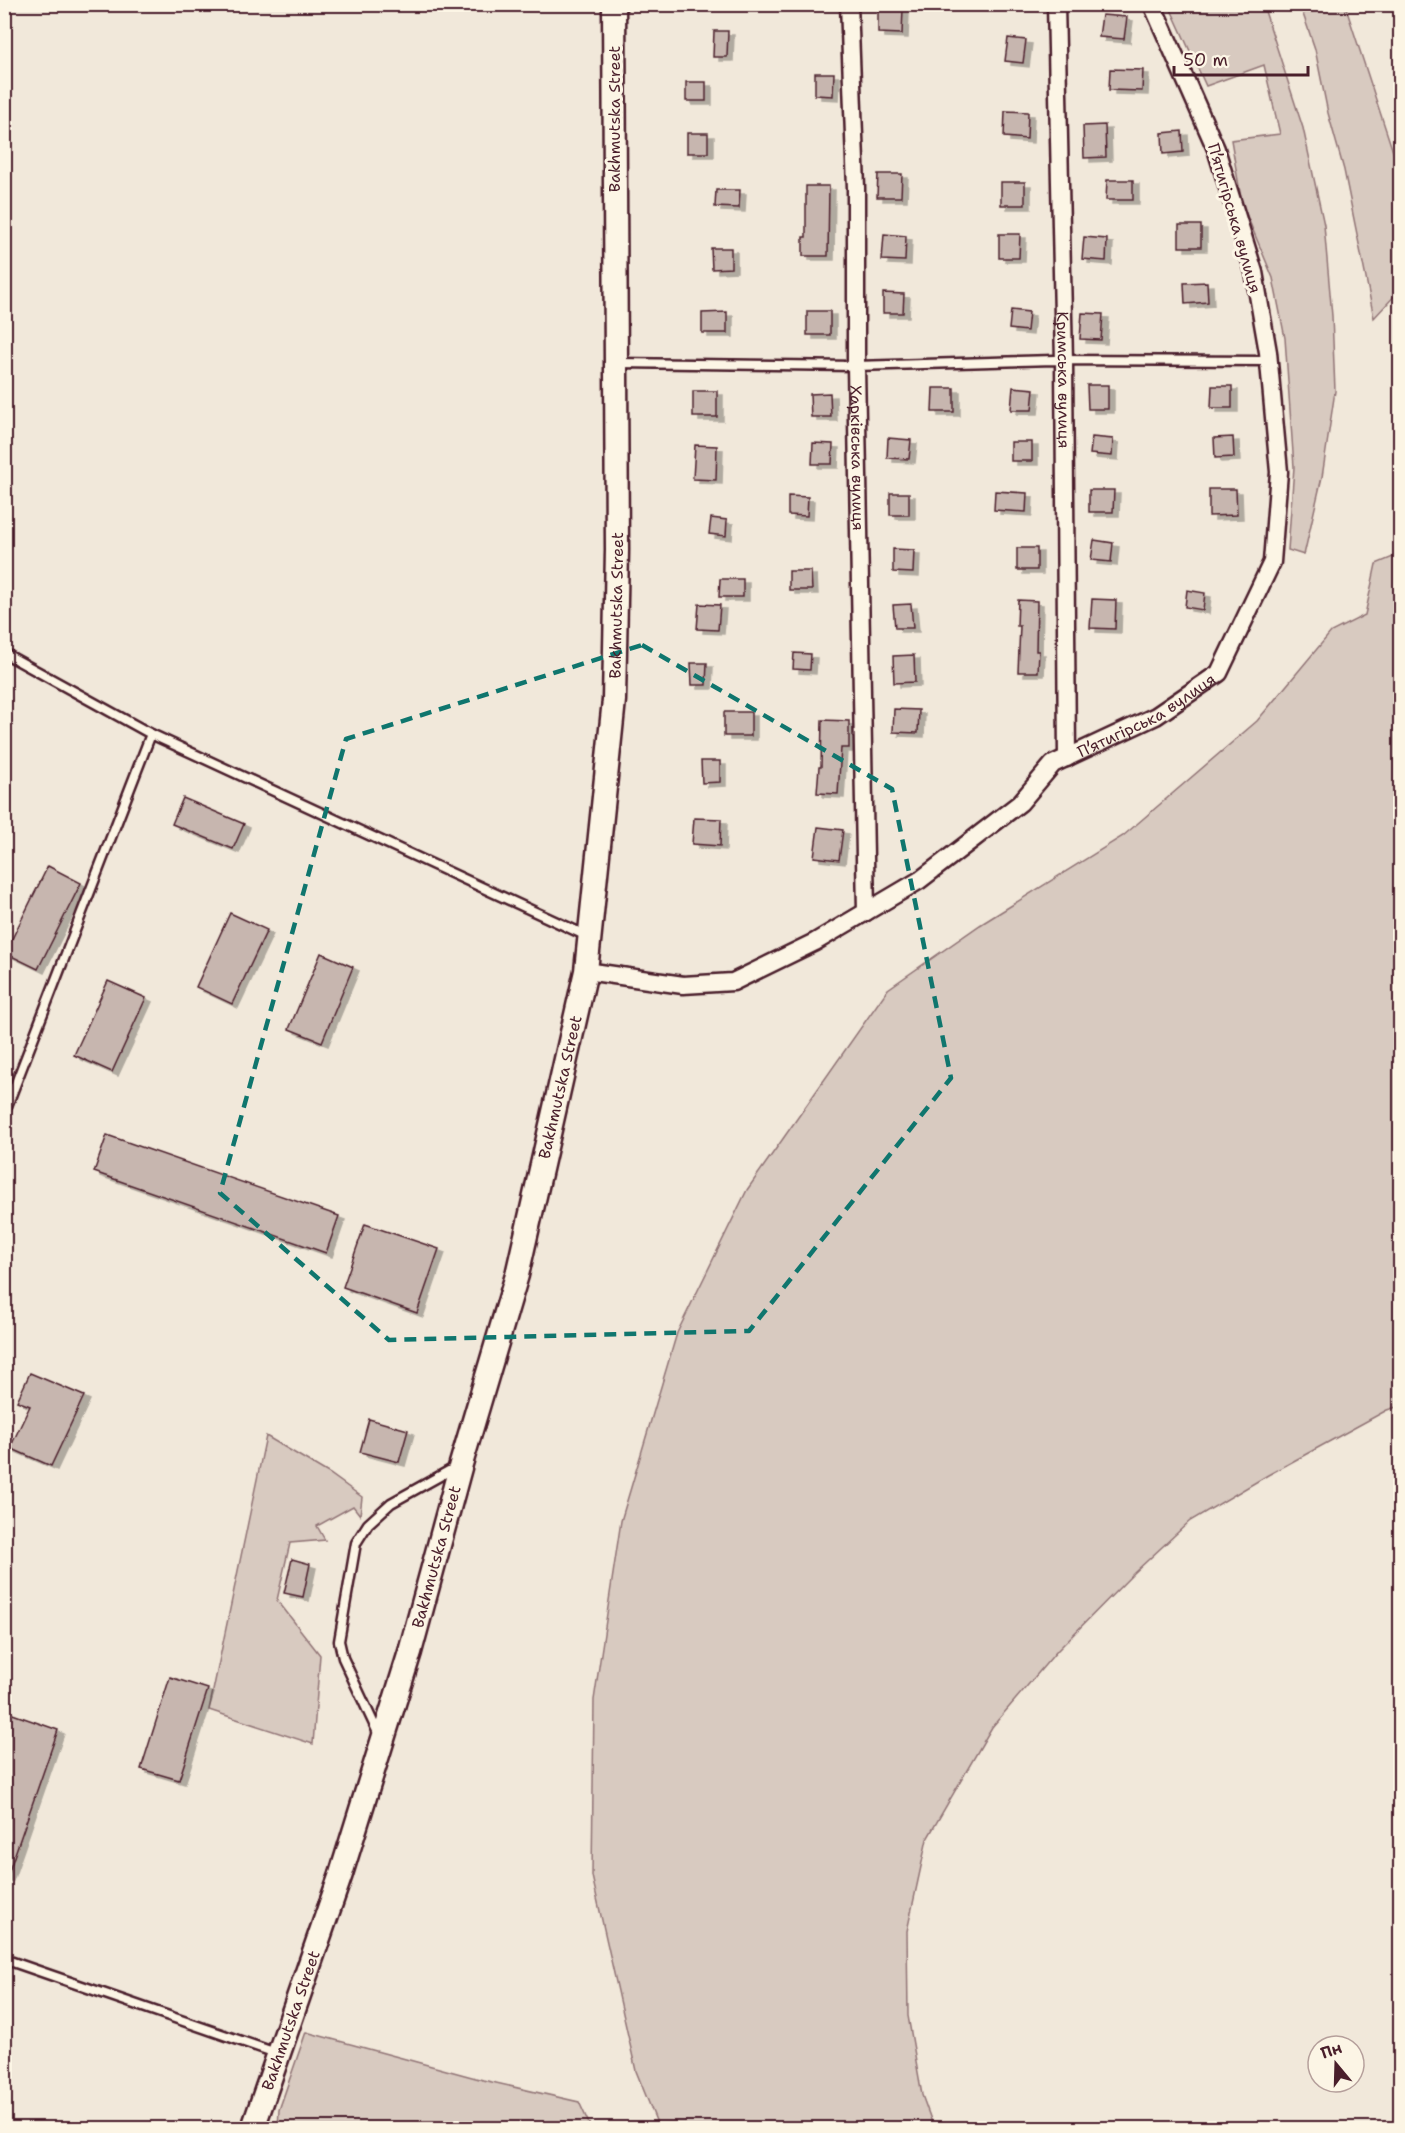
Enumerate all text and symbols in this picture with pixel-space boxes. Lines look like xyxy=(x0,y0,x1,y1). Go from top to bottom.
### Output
scale bar xyxy=(1174,39,1308,77)
street label: Bakhmutska Street xyxy=(604,46,625,192)
text: 50 m xyxy=(1183,48,1228,72)
street label: П’ятигірська вулиця xyxy=(1203,141,1266,296)
street label: Кримська вулиця xyxy=(1052,311,1075,448)
street label: Харківська вулиця xyxy=(845,385,869,531)
street label: Bakhmutska Street xyxy=(604,532,628,679)
street label: П’ятигірська вулиця xyxy=(1074,669,1220,762)
street label: Bakhmutska Street xyxy=(534,1013,587,1161)
street label: Bakhmutska Street xyxy=(407,1483,466,1630)
street label: Bakhmutska Street xyxy=(257,1948,325,2093)
north arrow xyxy=(1306,2034,1366,2094)
text: Пн xyxy=(1318,2037,1345,2064)

